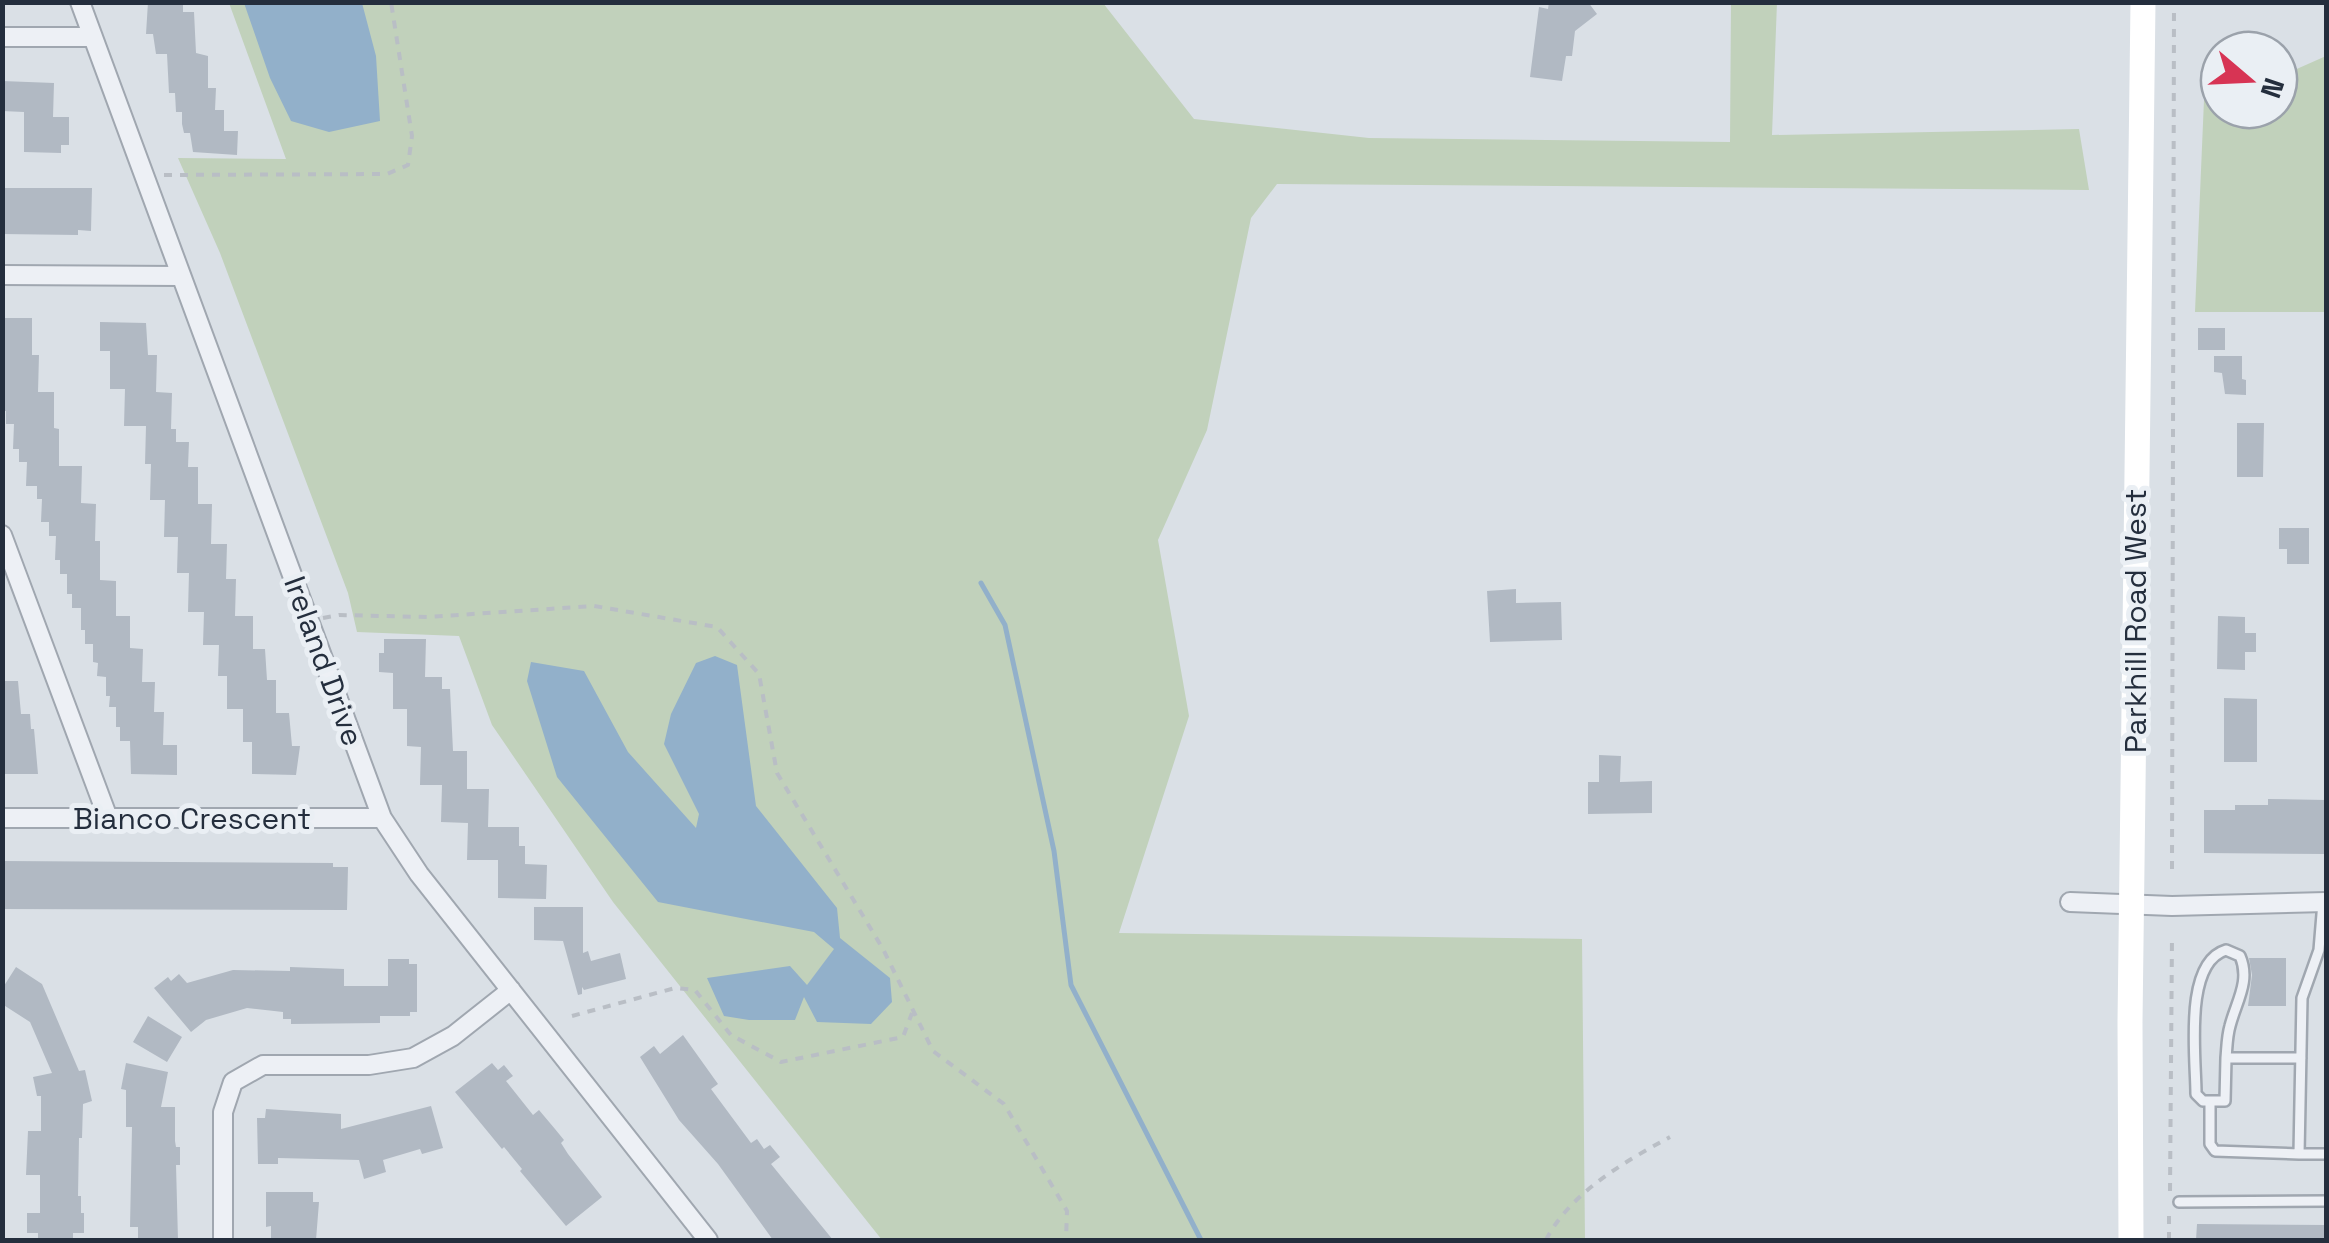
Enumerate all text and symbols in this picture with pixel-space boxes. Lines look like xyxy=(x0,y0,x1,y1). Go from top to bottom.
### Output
north arrow xyxy=(2199,30,2299,130)
text: N xyxy=(2253,73,2293,103)
street label: Parkhill Road West xyxy=(2116,489,2155,753)
street label: Ireland Drive xyxy=(275,571,373,751)
street label: Bianco Crescent xyxy=(73,799,311,838)

